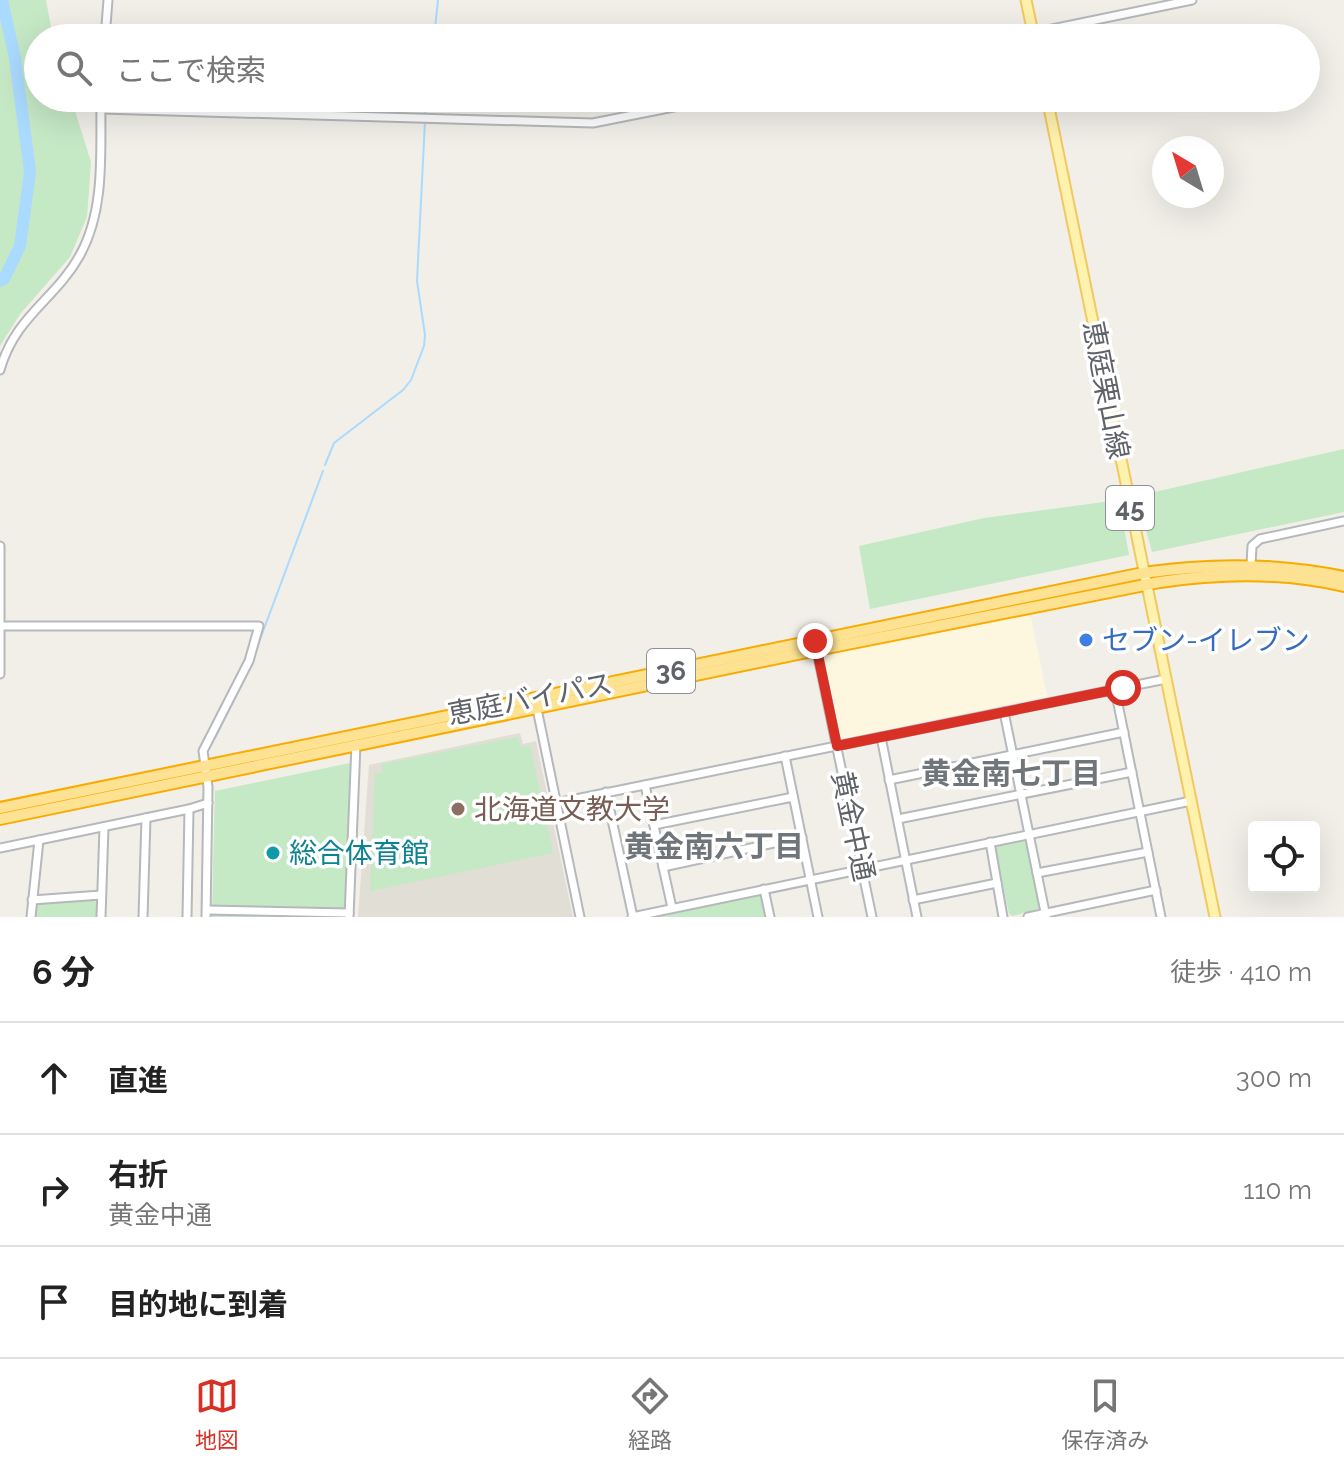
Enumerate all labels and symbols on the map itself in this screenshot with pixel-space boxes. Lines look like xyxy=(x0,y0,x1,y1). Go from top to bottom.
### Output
north arrow xyxy=(1152,136,1224,208)
street label: 恵庭栗山線 xyxy=(1076,318,1136,462)
road number: 45 xyxy=(1106,486,1154,530)
route end xyxy=(797,623,833,659)
place label: セブン-イレブン xyxy=(1102,624,1310,657)
marker: セブン-イレブン xyxy=(1077,631,1095,649)
road number: 36 xyxy=(647,649,695,693)
street label: 恵庭バイパス xyxy=(445,667,615,731)
route start xyxy=(1105,670,1141,706)
district label: 黄金南七丁目 xyxy=(921,756,1101,791)
street label: 黄金中通 xyxy=(825,768,881,884)
place label: 北海道文教大学 xyxy=(474,793,670,826)
marker: 北海道文教大学 xyxy=(449,800,467,818)
district label: 黄金南六丁目 xyxy=(624,829,804,864)
place label: 総合体育館 xyxy=(289,837,429,870)
marker: 総合体育館 xyxy=(264,844,282,862)

